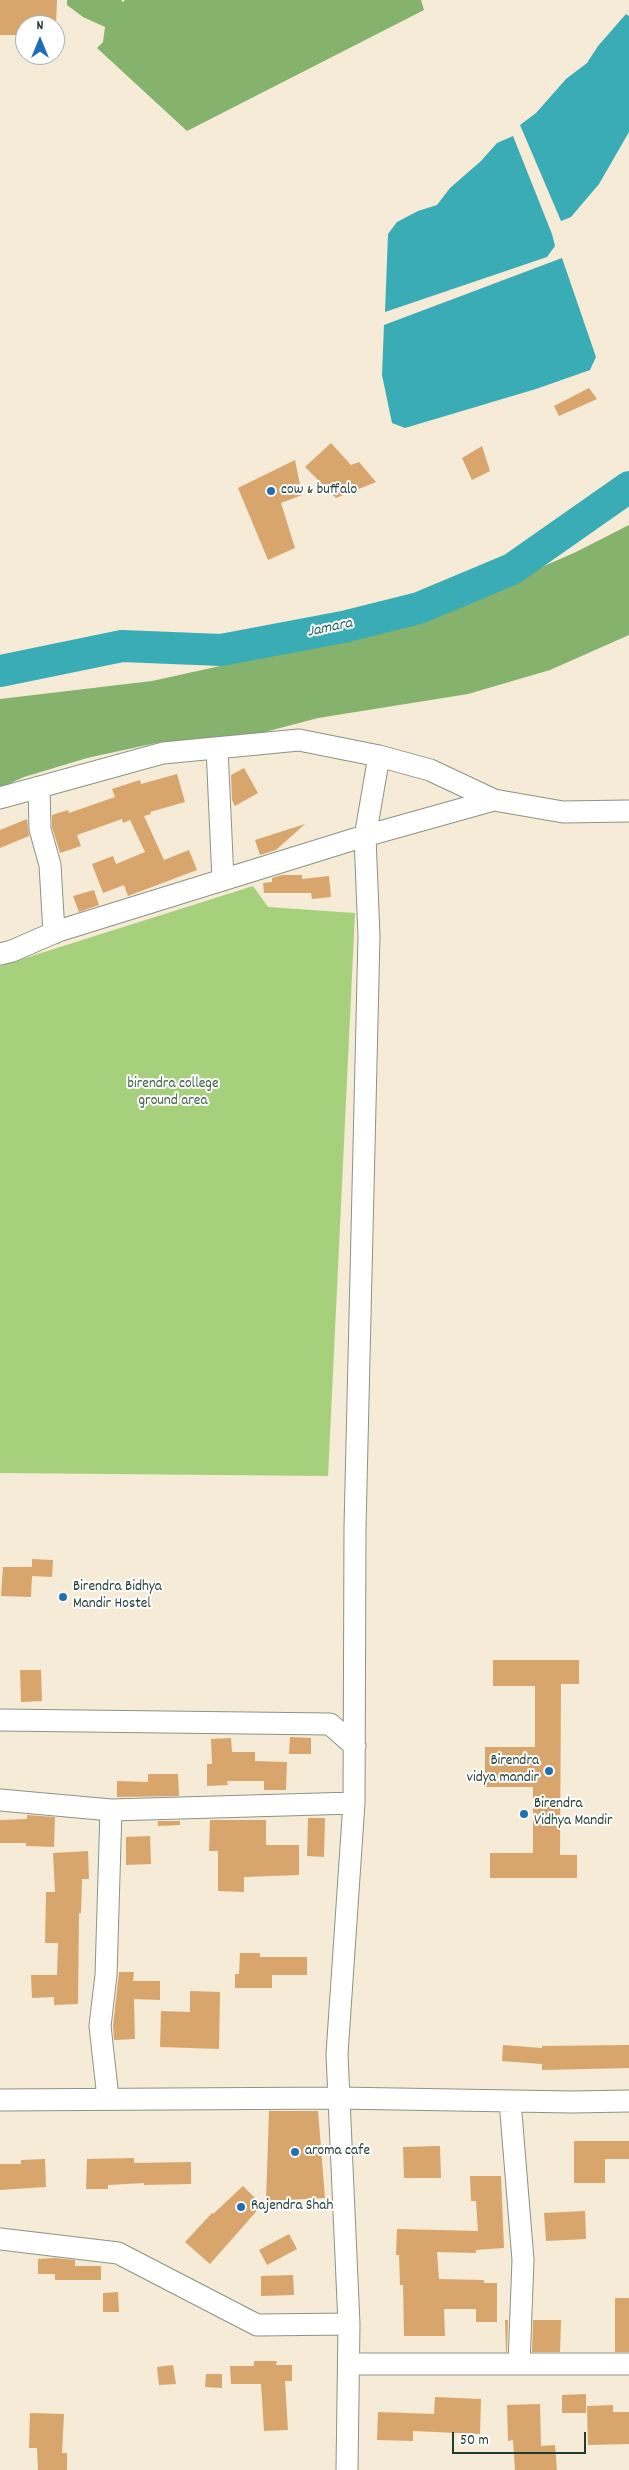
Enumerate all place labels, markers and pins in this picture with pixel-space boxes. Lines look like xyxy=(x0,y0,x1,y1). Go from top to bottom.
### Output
place label: cow & buffalo xyxy=(281,482,357,500)
marker: cow & buffalo xyxy=(265,485,277,497)
place label: Birendra Bidhya Mandir Hostel xyxy=(73,1579,162,1614)
marker: Birendra Bidhya Mandir Hostel xyxy=(57,1591,69,1603)
place label: Birendra vidya mandir xyxy=(467,1753,539,1788)
marker: Birendra vidya mandir xyxy=(543,1765,555,1777)
place label: Birendra Vidhya Mandir xyxy=(534,1796,613,1831)
marker: Birendra Vidhya Mandir xyxy=(518,1808,530,1820)
place label: aroma cafe xyxy=(305,2143,370,2161)
marker: aroma cafe xyxy=(289,2146,301,2158)
place label: Rajendra Shah xyxy=(251,2198,333,2216)
marker: Rajendra Shah xyxy=(235,2201,247,2213)

